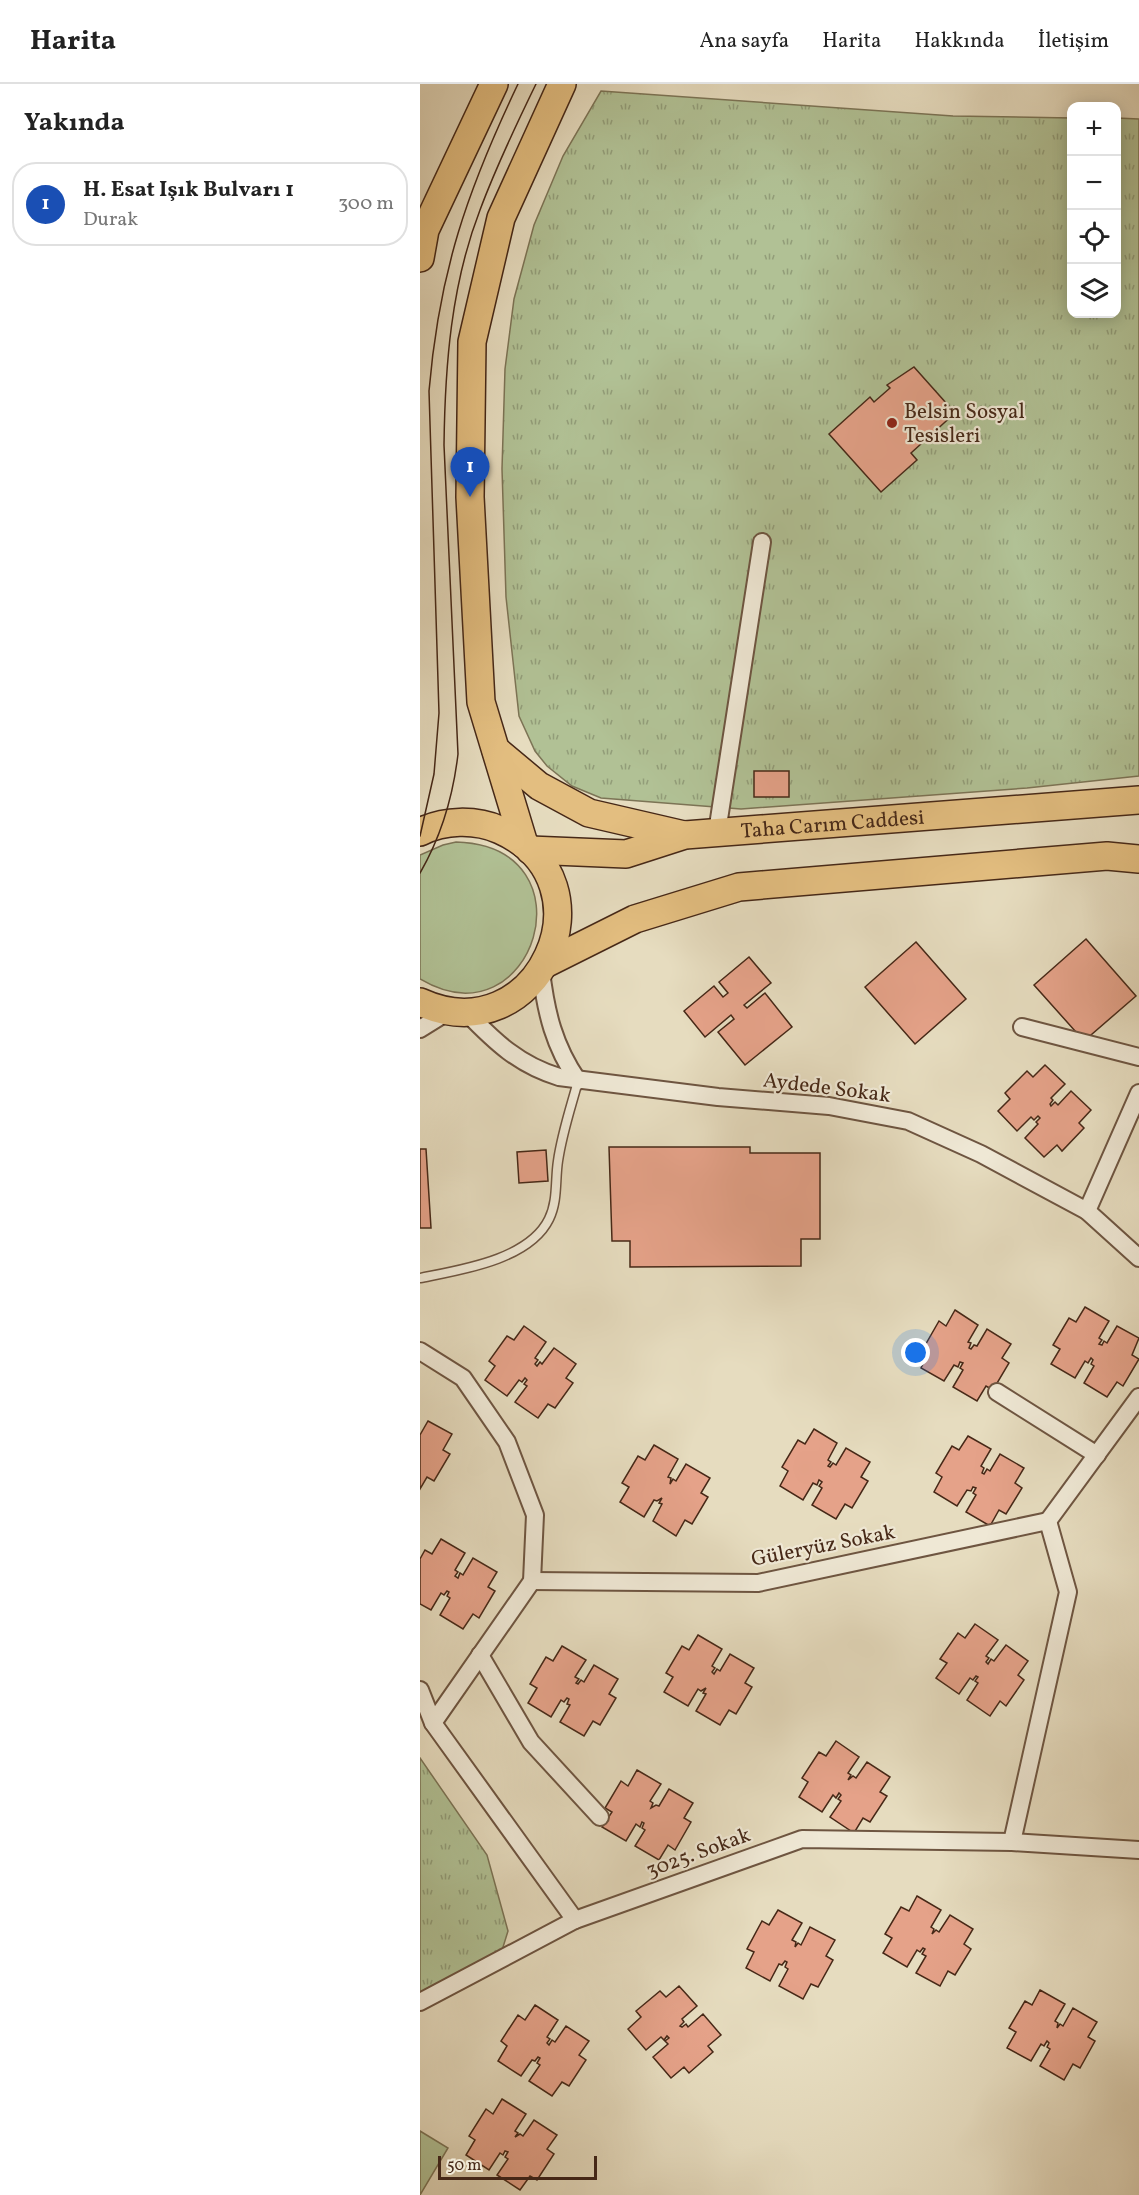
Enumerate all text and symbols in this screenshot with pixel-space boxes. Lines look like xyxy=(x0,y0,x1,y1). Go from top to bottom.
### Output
text: Harita xyxy=(30,22,116,61)
text: Ana sayfa xyxy=(699,27,789,56)
text: Harita xyxy=(822,27,881,56)
text: Hakkında xyxy=(914,27,1005,56)
text: İletişim xyxy=(1038,27,1109,56)
map controls xyxy=(1067,102,1121,318)
button: + xyxy=(1067,102,1121,156)
text: Yakında xyxy=(24,105,125,141)
button: − xyxy=(1067,156,1121,210)
text: H. Esat Işık Bulvarı 1 xyxy=(83,175,294,206)
text: 1 xyxy=(41,190,50,218)
text: 300 m xyxy=(338,190,394,218)
text: Durak xyxy=(83,206,138,234)
button: locate xyxy=(1067,210,1121,264)
button: layers xyxy=(1067,264,1121,318)
place label: Belsin Sosyal Tesisleri xyxy=(904,398,1025,451)
marker: Belsin Sosyal Tesisleri xyxy=(885,416,899,430)
pin: 1 xyxy=(451,448,490,497)
street label: Taha Carım Caddesi xyxy=(740,804,925,847)
street label: Aydede Sokak xyxy=(761,1066,893,1111)
your location xyxy=(901,1338,930,1367)
street label: Güleryüz Sokak xyxy=(749,1518,898,1575)
street label: 3025. Sokak xyxy=(642,1821,755,1886)
scale bar xyxy=(438,2153,597,2180)
text: 50 m xyxy=(447,2155,481,2177)

